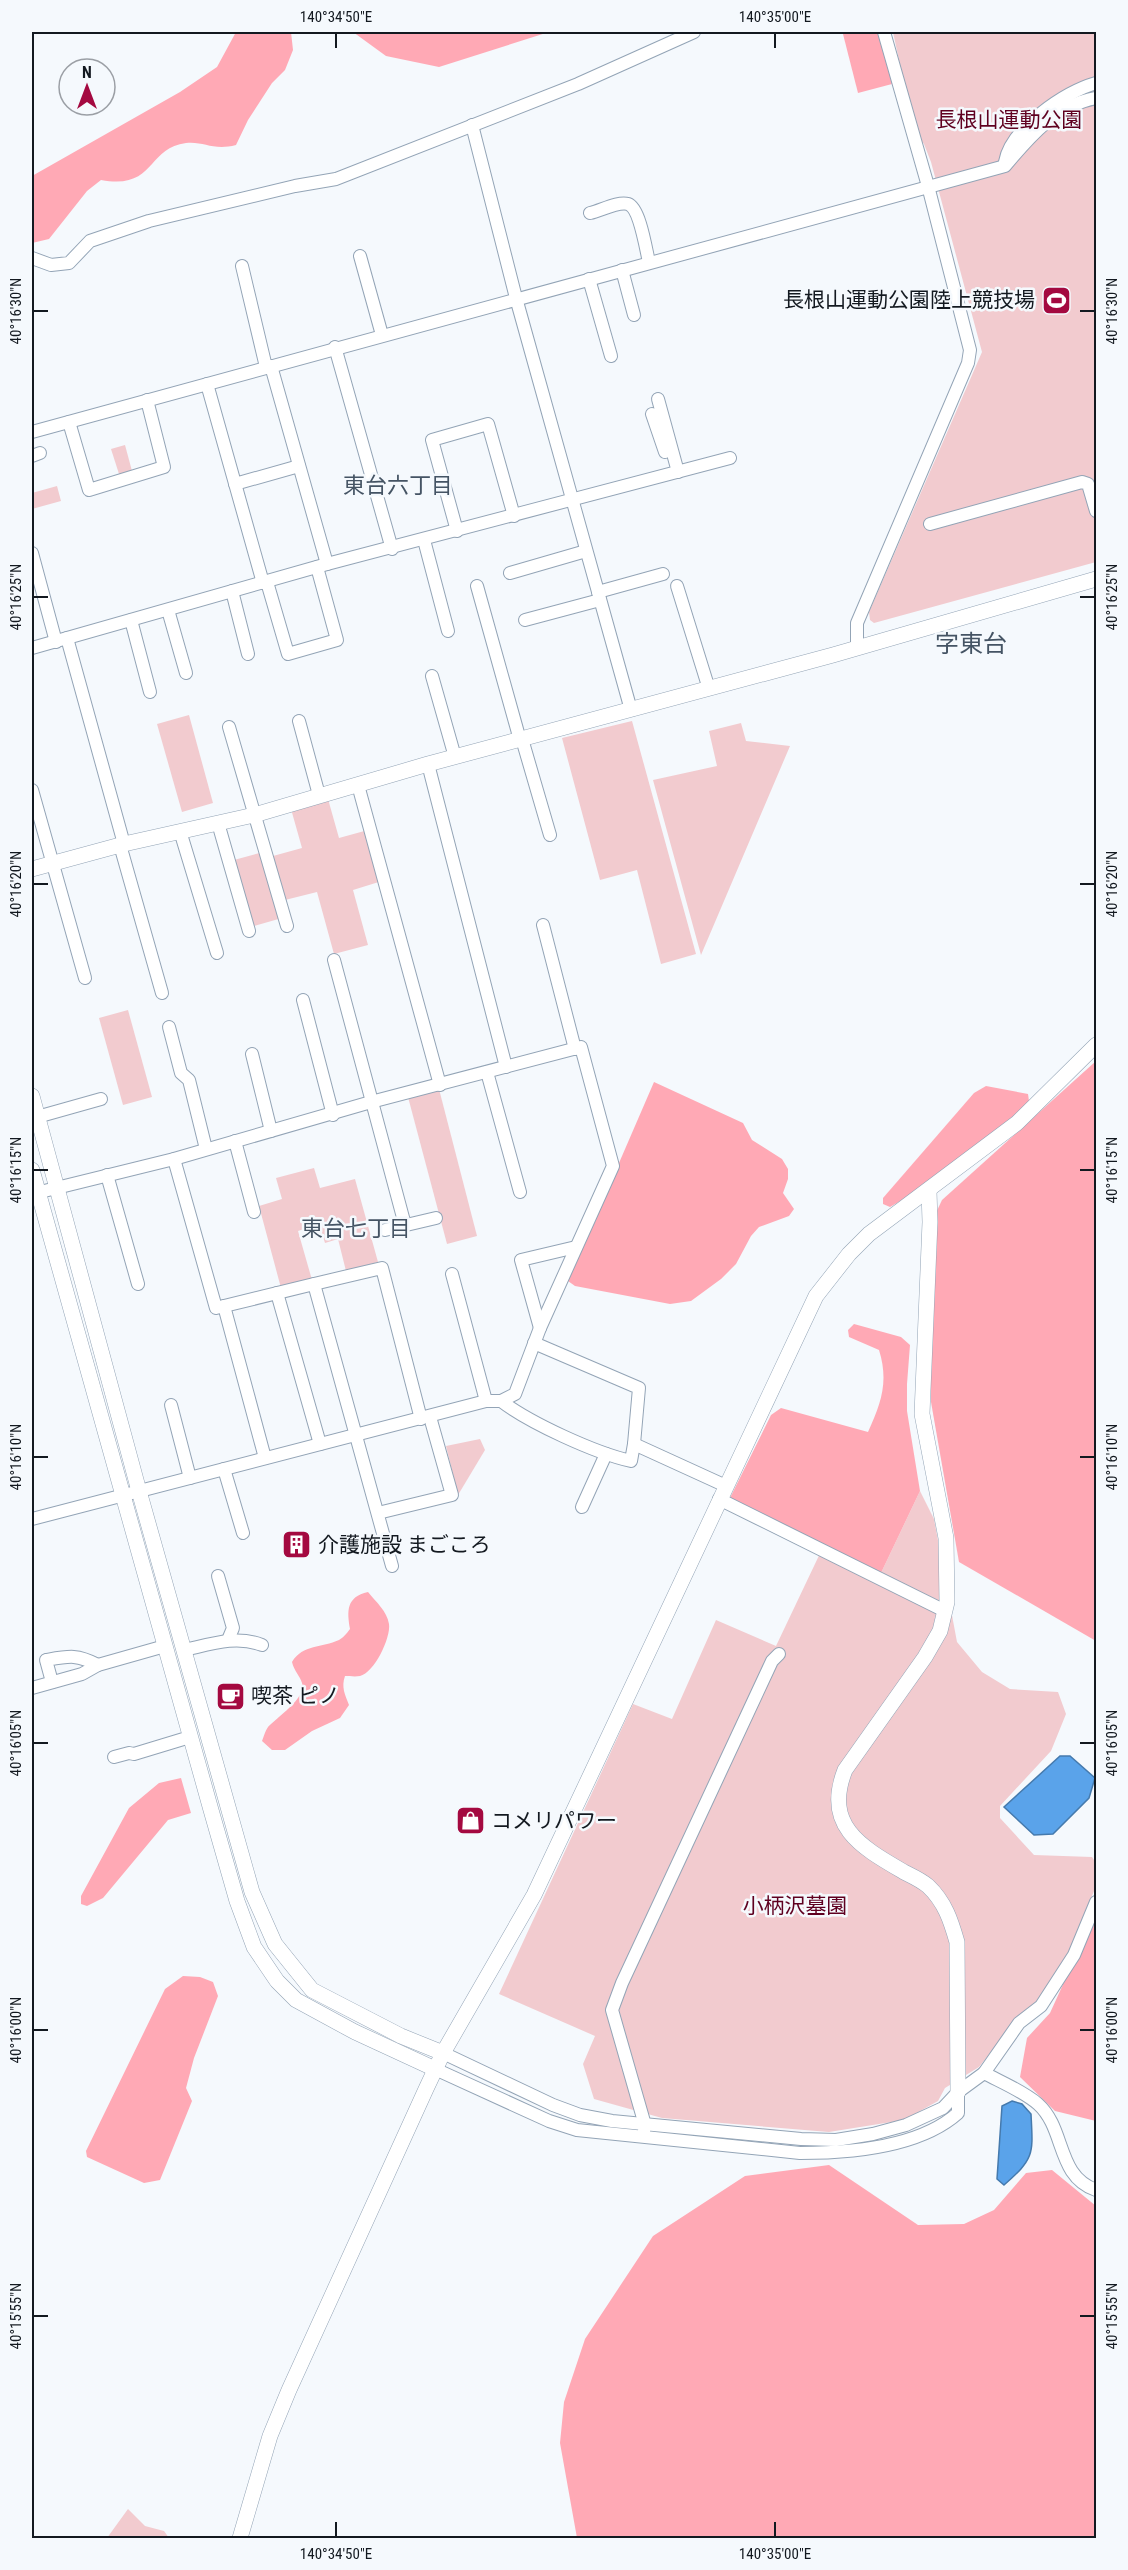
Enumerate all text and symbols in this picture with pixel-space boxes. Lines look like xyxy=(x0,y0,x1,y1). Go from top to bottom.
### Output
text: 140°34'50"E xyxy=(300,8,372,26)
text: 140°35'00"E xyxy=(739,8,811,26)
north arrow xyxy=(57,57,117,117)
text: N xyxy=(82,63,92,82)
park label: 長根山運動公園 xyxy=(936,108,1083,132)
text: 40°16'30"N xyxy=(7,278,25,344)
text: 40°16'30"N xyxy=(1103,278,1121,344)
sports icon: 長根山運動公園陸上競技場 xyxy=(1040,284,1072,316)
place label: 長根山運動公園陸上競技場 xyxy=(783,288,1035,312)
district label: 東台六丁目 xyxy=(343,473,453,498)
text: 40°16'25"N xyxy=(7,564,25,630)
text: 40°16'25"N xyxy=(1103,564,1121,630)
district label: 字東台 xyxy=(935,630,1007,658)
text: 40°16'20"N xyxy=(7,851,25,917)
text: 40°16'20"N xyxy=(1103,851,1121,917)
text: 40°16'15"N xyxy=(7,1137,25,1203)
text: 40°16'15"N xyxy=(1103,1137,1121,1203)
district label: 東台七丁目 xyxy=(301,1216,411,1241)
text: 40°16'10"N xyxy=(7,1424,25,1490)
text: 40°16'10"N xyxy=(1103,1424,1121,1490)
building icon: 介護施設 まごころ xyxy=(281,1529,313,1561)
place label: 介護施設 まごころ xyxy=(318,1533,491,1557)
cafe icon: 喫茶 ピノ xyxy=(214,1680,246,1712)
place label: 喫茶 ピノ xyxy=(251,1684,340,1708)
text: 40°16'05"N xyxy=(7,1710,25,1776)
text: 40°16'05"N xyxy=(1103,1710,1121,1776)
shop icon: コメリパワー xyxy=(454,1805,486,1837)
place label: コメリパワー xyxy=(491,1809,617,1833)
park label: 小柄沢墓園 xyxy=(743,1894,848,1918)
text: 40°16'00"N xyxy=(7,1997,25,2063)
text: 40°16'00"N xyxy=(1103,1997,1121,2063)
text: 40°15'55"N xyxy=(7,2283,25,2349)
text: 40°15'55"N xyxy=(1103,2283,1121,2349)
text: 140°34'50"E xyxy=(300,2545,372,2563)
text: 140°35'00"E xyxy=(739,2545,811,2563)

